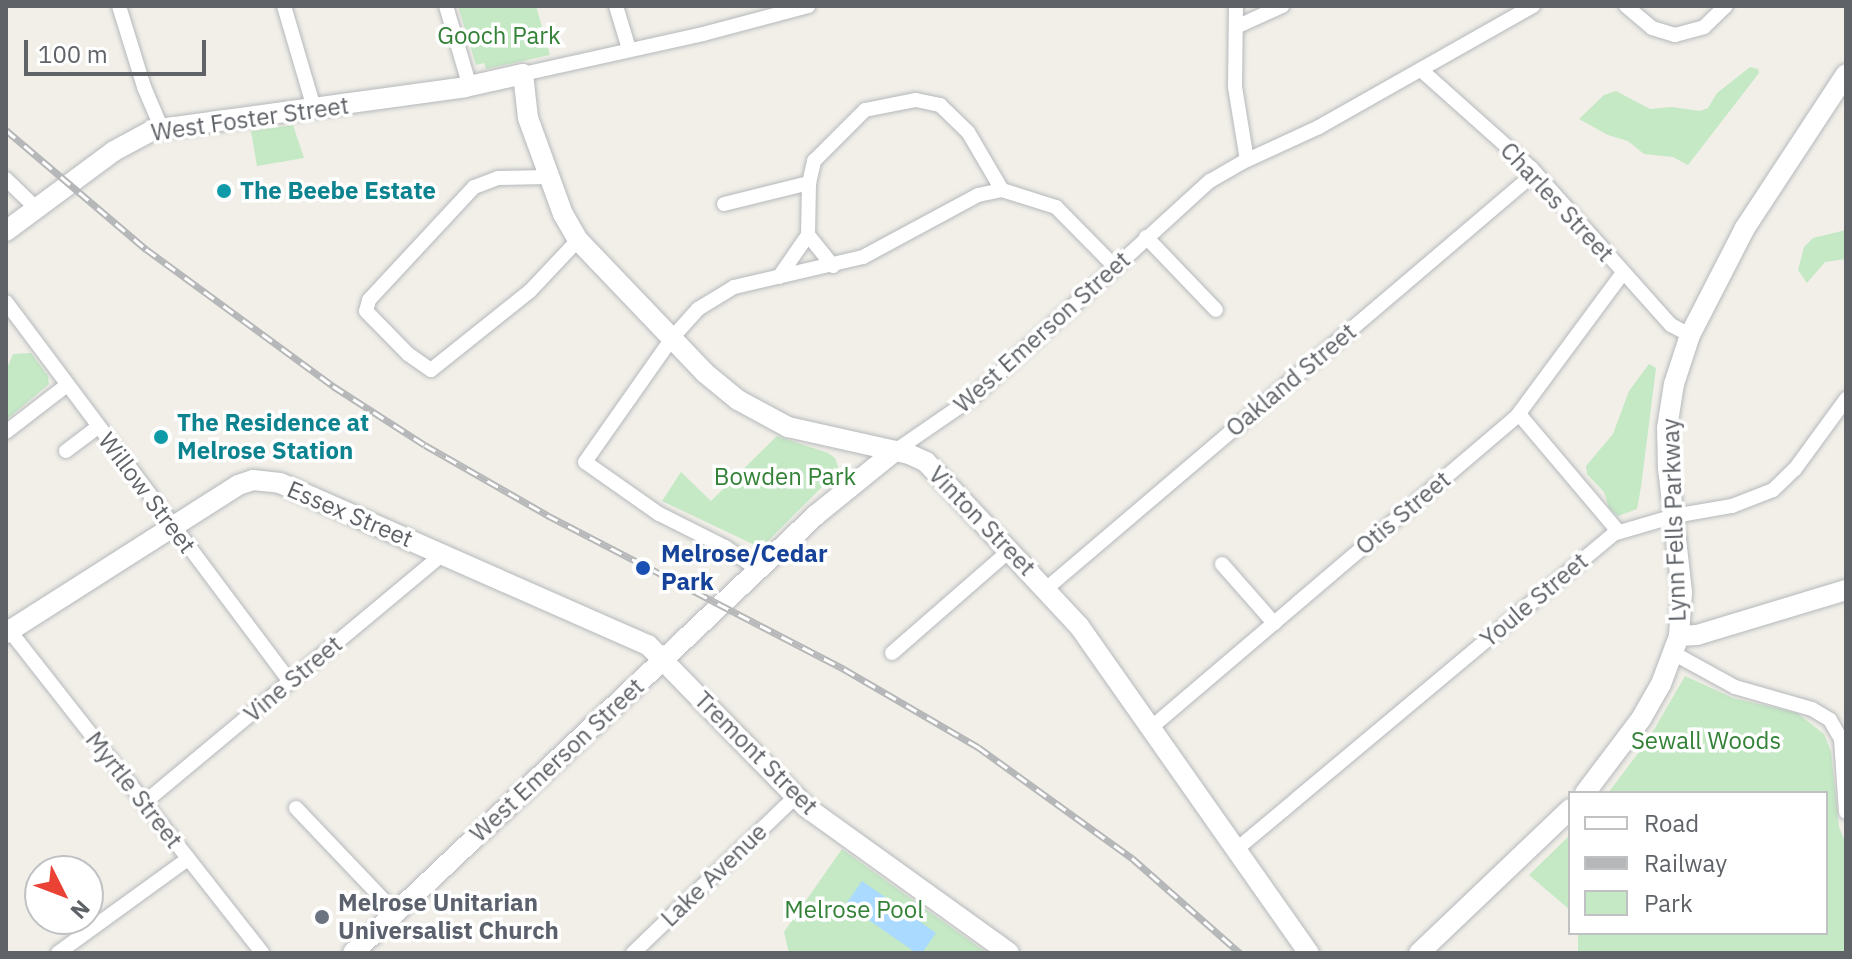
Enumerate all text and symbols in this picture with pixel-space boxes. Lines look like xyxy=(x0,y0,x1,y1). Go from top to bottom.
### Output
park label: Gooch Park xyxy=(437,22,561,50)
scale bar xyxy=(28,24,210,74)
text: 100 m xyxy=(38,38,108,70)
street label: West Foster Street xyxy=(149,91,351,147)
street label: Charles Street xyxy=(1494,136,1620,268)
place label: The Beebe Estate xyxy=(240,177,436,205)
marker: The Beebe Estate xyxy=(215,182,233,200)
street label: West Emerson Street xyxy=(948,245,1136,419)
street label: Oakland Street xyxy=(1220,317,1362,443)
place label: The Residence at Melrose Station xyxy=(177,409,369,465)
street label: Lynn Fells Parkway xyxy=(1656,418,1692,622)
street label: Willow Street xyxy=(92,427,202,559)
marker: The Residence at Melrose Station xyxy=(152,428,170,446)
street label: Vinton Street xyxy=(923,460,1041,582)
park label: Bowden Park xyxy=(714,463,856,491)
street label: Otis Street xyxy=(1350,465,1456,561)
street label: Essex Street xyxy=(283,475,417,553)
place label: Melrose/Cedar Park xyxy=(661,540,828,596)
street label: Youle Street xyxy=(1474,547,1594,653)
marker: Melrose/Cedar Park xyxy=(632,557,654,579)
street label: Vine Street xyxy=(238,630,348,728)
street label: West Emerson Street xyxy=(464,672,650,848)
street label: Tremont Street xyxy=(688,685,824,821)
street label: Myrtle Street xyxy=(80,726,188,854)
park label: Sewall Woods xyxy=(1631,727,1781,755)
legend xyxy=(1568,791,1828,935)
text: Road xyxy=(1644,807,1699,839)
street label: Lake Avenue xyxy=(655,817,773,933)
text: Railway xyxy=(1644,847,1727,879)
north arrow xyxy=(24,855,104,935)
text: Park xyxy=(1644,887,1693,919)
place label: Melrose Unitarian Universalist Church xyxy=(338,889,559,945)
text: N xyxy=(65,894,97,926)
park label: Melrose Pool xyxy=(784,896,924,924)
marker: Melrose Unitarian Universalist Church xyxy=(313,908,331,926)

